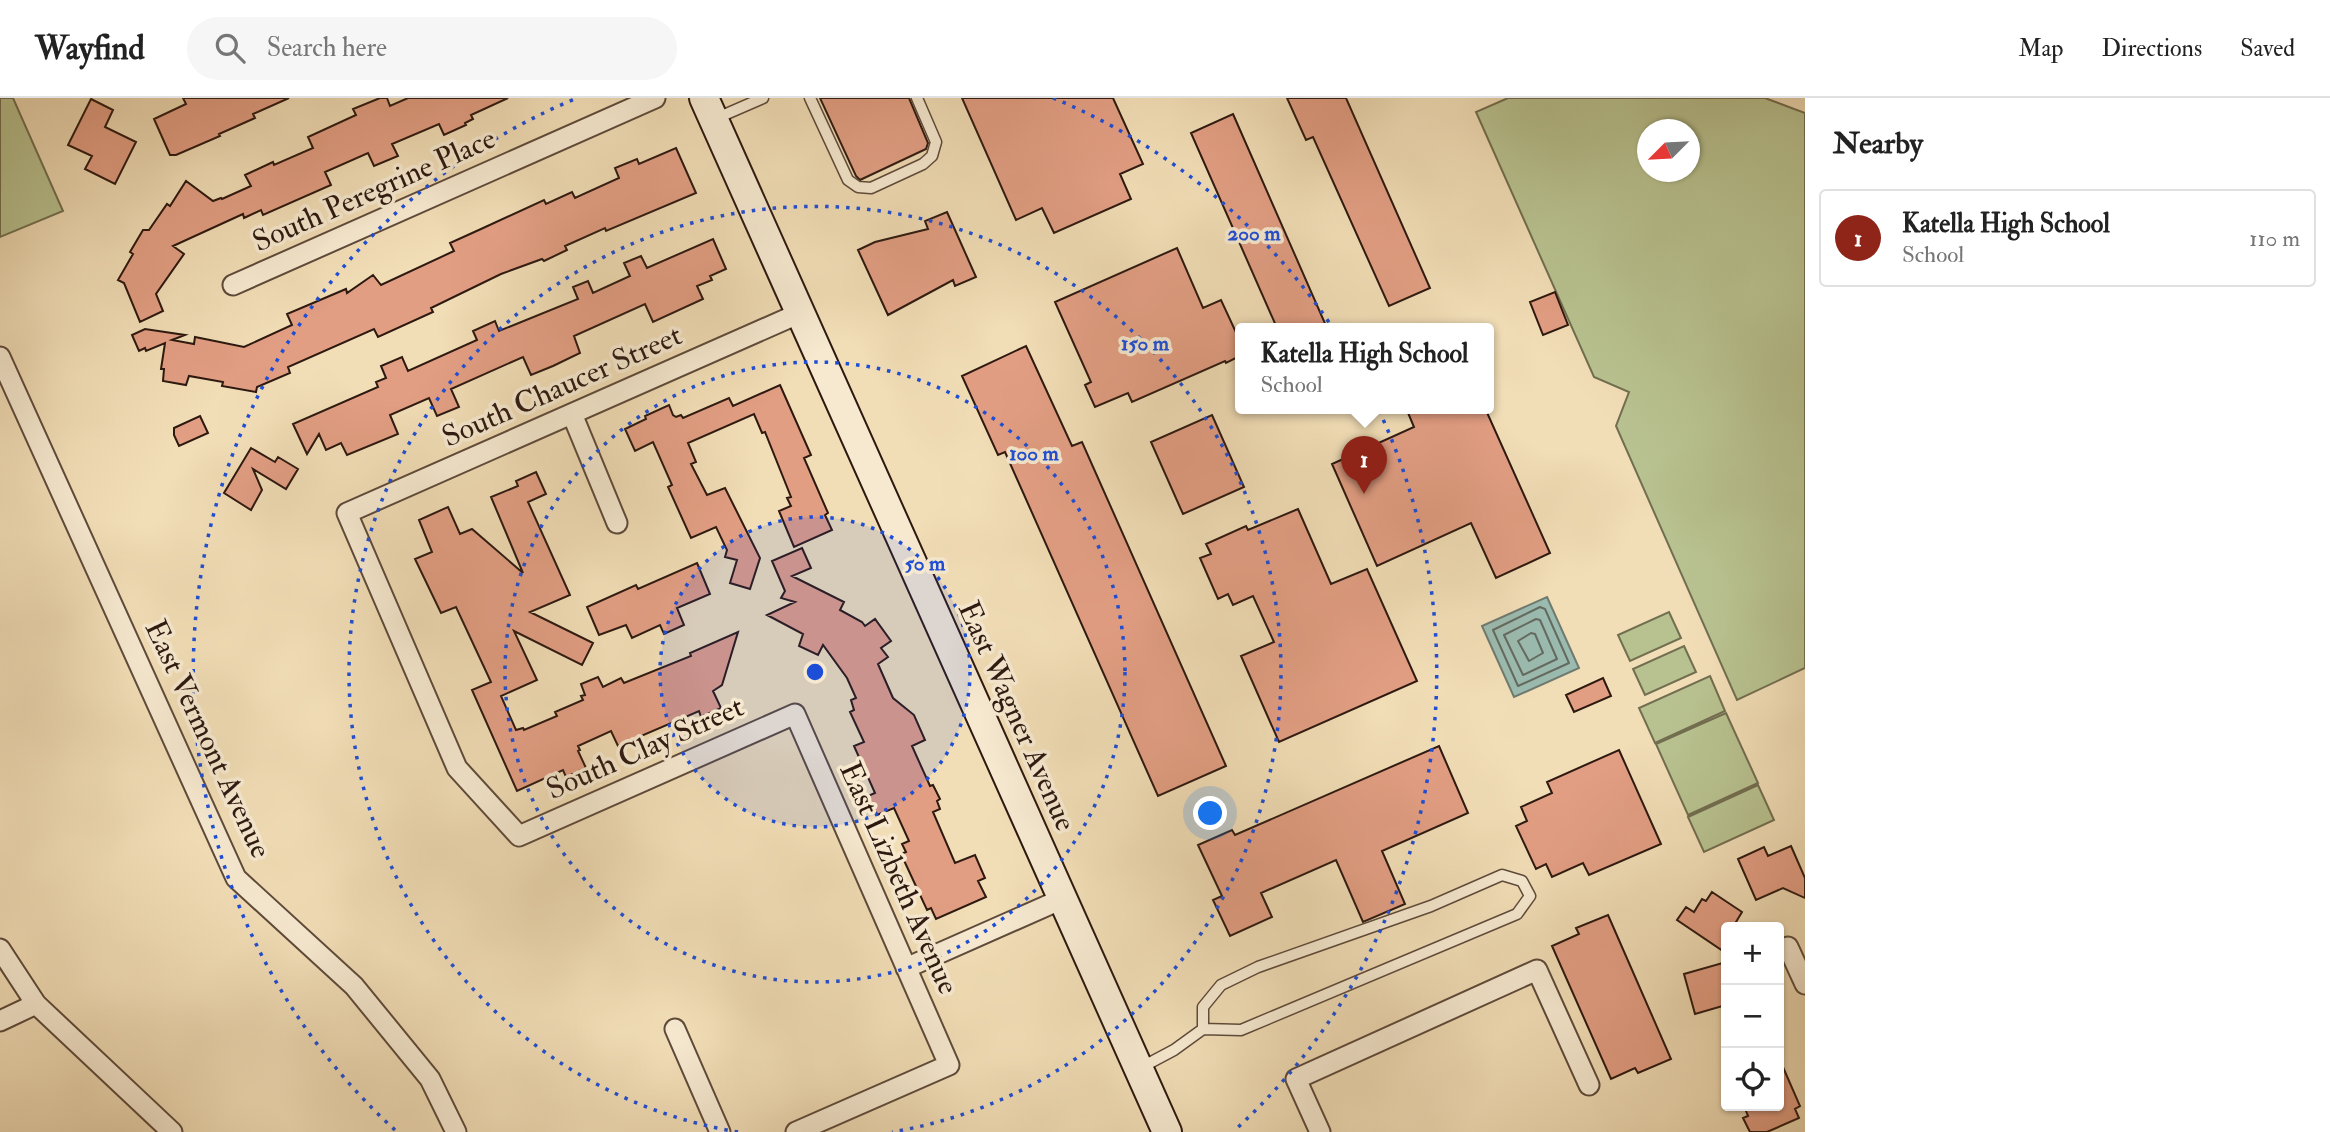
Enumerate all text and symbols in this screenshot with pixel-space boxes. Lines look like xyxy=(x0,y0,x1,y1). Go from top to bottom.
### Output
search box xyxy=(187,17,677,80)
text: Wayfind xyxy=(35,28,145,69)
icon: search xyxy=(211,29,249,67)
text: Search here xyxy=(267,32,387,64)
text: Map xyxy=(2018,33,2063,64)
text: Directions xyxy=(2101,33,2202,64)
text: Saved xyxy=(2240,33,2295,64)
north arrow xyxy=(1637,119,1700,182)
street label: South Peregrine Place xyxy=(247,120,501,260)
text: Nearby xyxy=(1833,125,1923,162)
text: Katella High School xyxy=(1902,208,2110,240)
text: 200 m xyxy=(1228,220,1281,247)
text: 1 xyxy=(1854,224,1862,253)
text: 110 m xyxy=(2249,224,2300,253)
text: School xyxy=(1902,240,1964,269)
street label: South Chaucer Street xyxy=(436,316,688,455)
popup xyxy=(1235,323,1494,414)
text: 150 m xyxy=(1121,330,1170,357)
text: Katella High School xyxy=(1261,338,1468,370)
text: School xyxy=(1261,370,1323,399)
pin: 1 xyxy=(1341,436,1387,494)
text: 100 m xyxy=(1009,440,1060,467)
text: 50 m xyxy=(905,550,946,577)
street label: East Wagner Avenue xyxy=(950,595,1084,837)
street label: East Vermont Avenue xyxy=(137,614,279,864)
centre of rings xyxy=(803,660,827,684)
street label: South Clay Street xyxy=(541,688,750,808)
street label: East Lizbeth Avenue xyxy=(831,756,967,1000)
your location xyxy=(1193,796,1227,830)
map controls xyxy=(1721,922,1784,1111)
button: + xyxy=(1721,922,1784,985)
button: − xyxy=(1721,985,1784,1048)
button: locate xyxy=(1721,1048,1784,1111)

